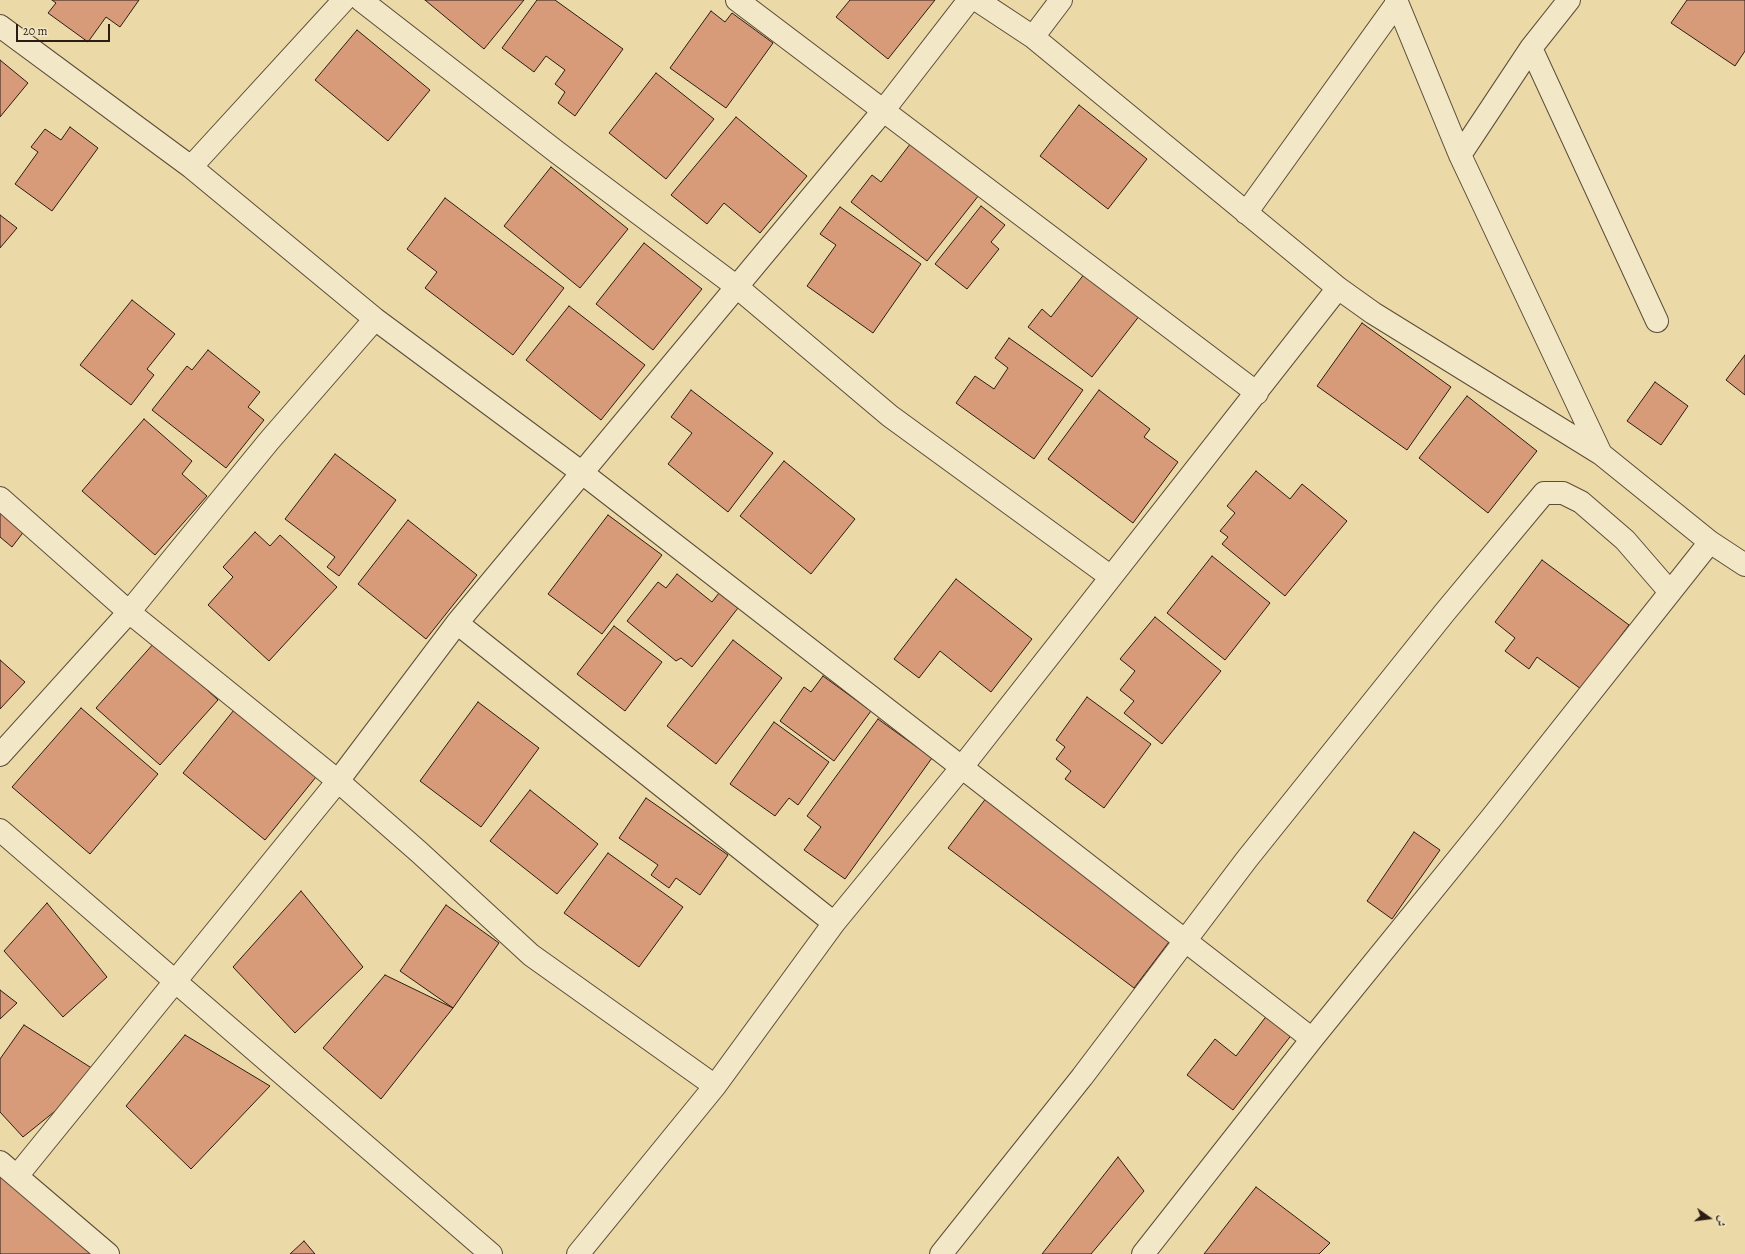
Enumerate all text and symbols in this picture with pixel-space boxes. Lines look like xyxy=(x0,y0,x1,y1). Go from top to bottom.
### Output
scale bar xyxy=(18,16,112,42)
text: 20 m xyxy=(23,23,47,39)
north arrow xyxy=(1689,1198,1729,1238)
text: ش xyxy=(1713,1214,1730,1228)

